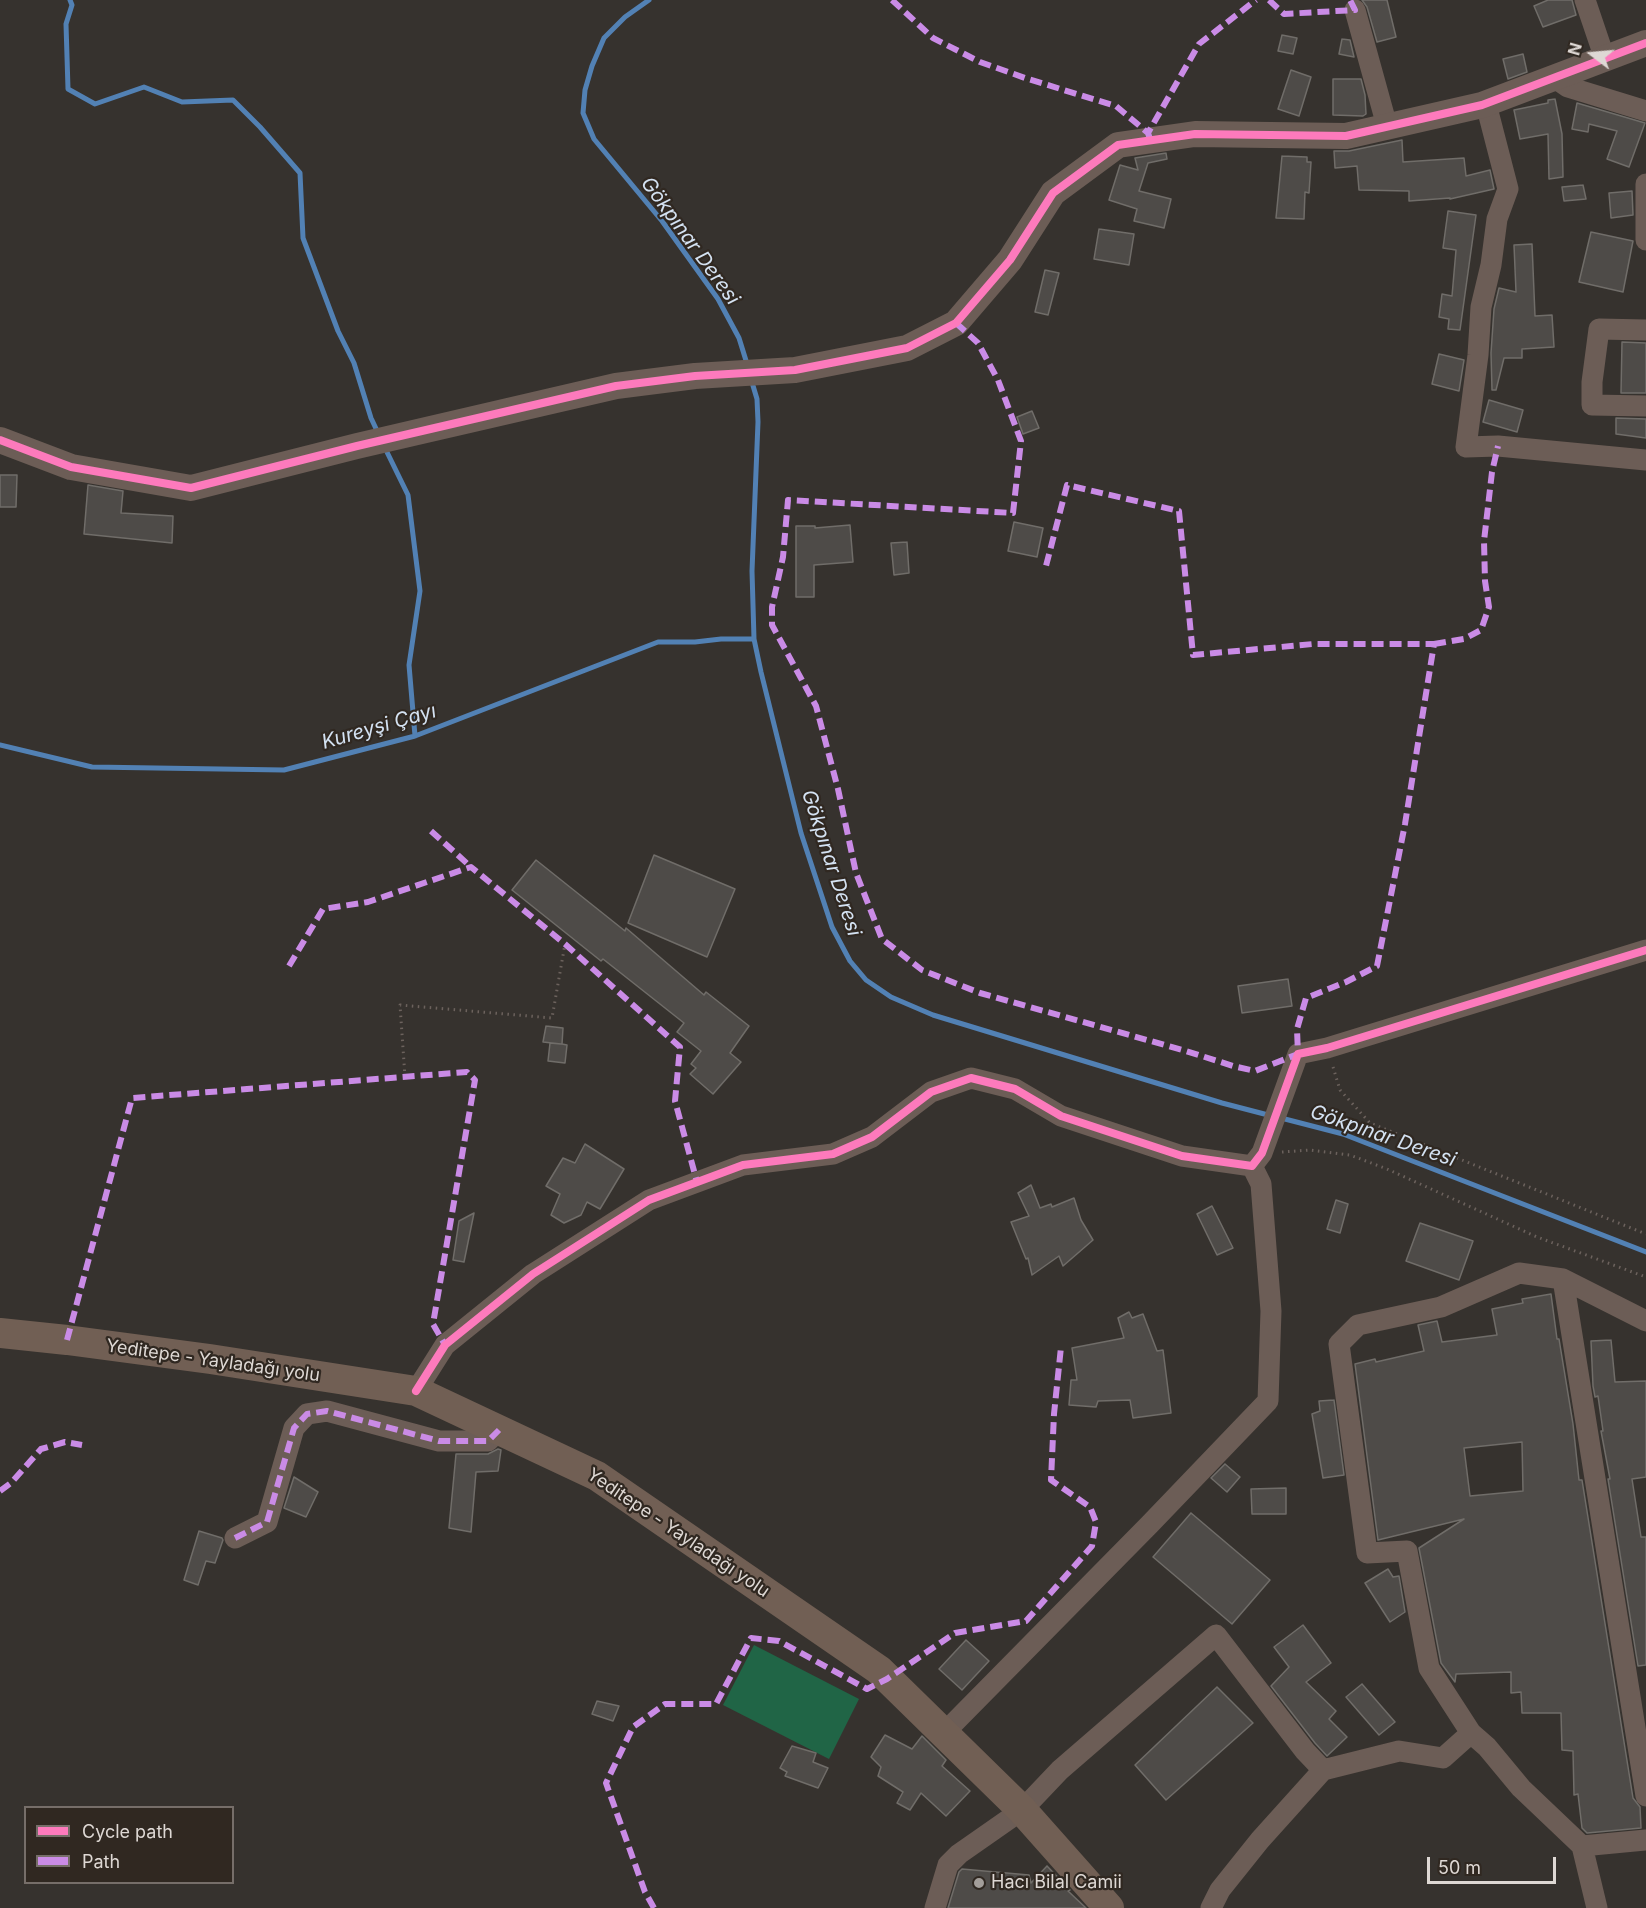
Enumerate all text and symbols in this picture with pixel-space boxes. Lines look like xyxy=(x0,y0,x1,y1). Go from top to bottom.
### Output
north arrow xyxy=(1562,24,1622,84)
text: N xyxy=(1563,40,1586,58)
water label: Gökpınar Deresi xyxy=(636,172,744,310)
water label: Kureyşi Çayı xyxy=(319,699,439,755)
water label: Gökpınar Deresi xyxy=(796,787,866,939)
water label: Gökpınar Deresi xyxy=(1307,1100,1459,1172)
street label: Yeditepe - Yayladağı yolu xyxy=(105,1335,321,1387)
street label: Yeditepe - Yayladağı yolu xyxy=(583,1464,773,1602)
legend xyxy=(24,1806,234,1884)
text: Cycle path xyxy=(82,1821,173,1842)
scale bar xyxy=(1430,1845,1559,1883)
text: Path xyxy=(82,1851,120,1872)
text: 50 m xyxy=(1438,1857,1481,1878)
place label: Hacı Bilal Camii xyxy=(991,1872,1122,1894)
marker: Hacı Bilal Camii xyxy=(972,1876,986,1890)

